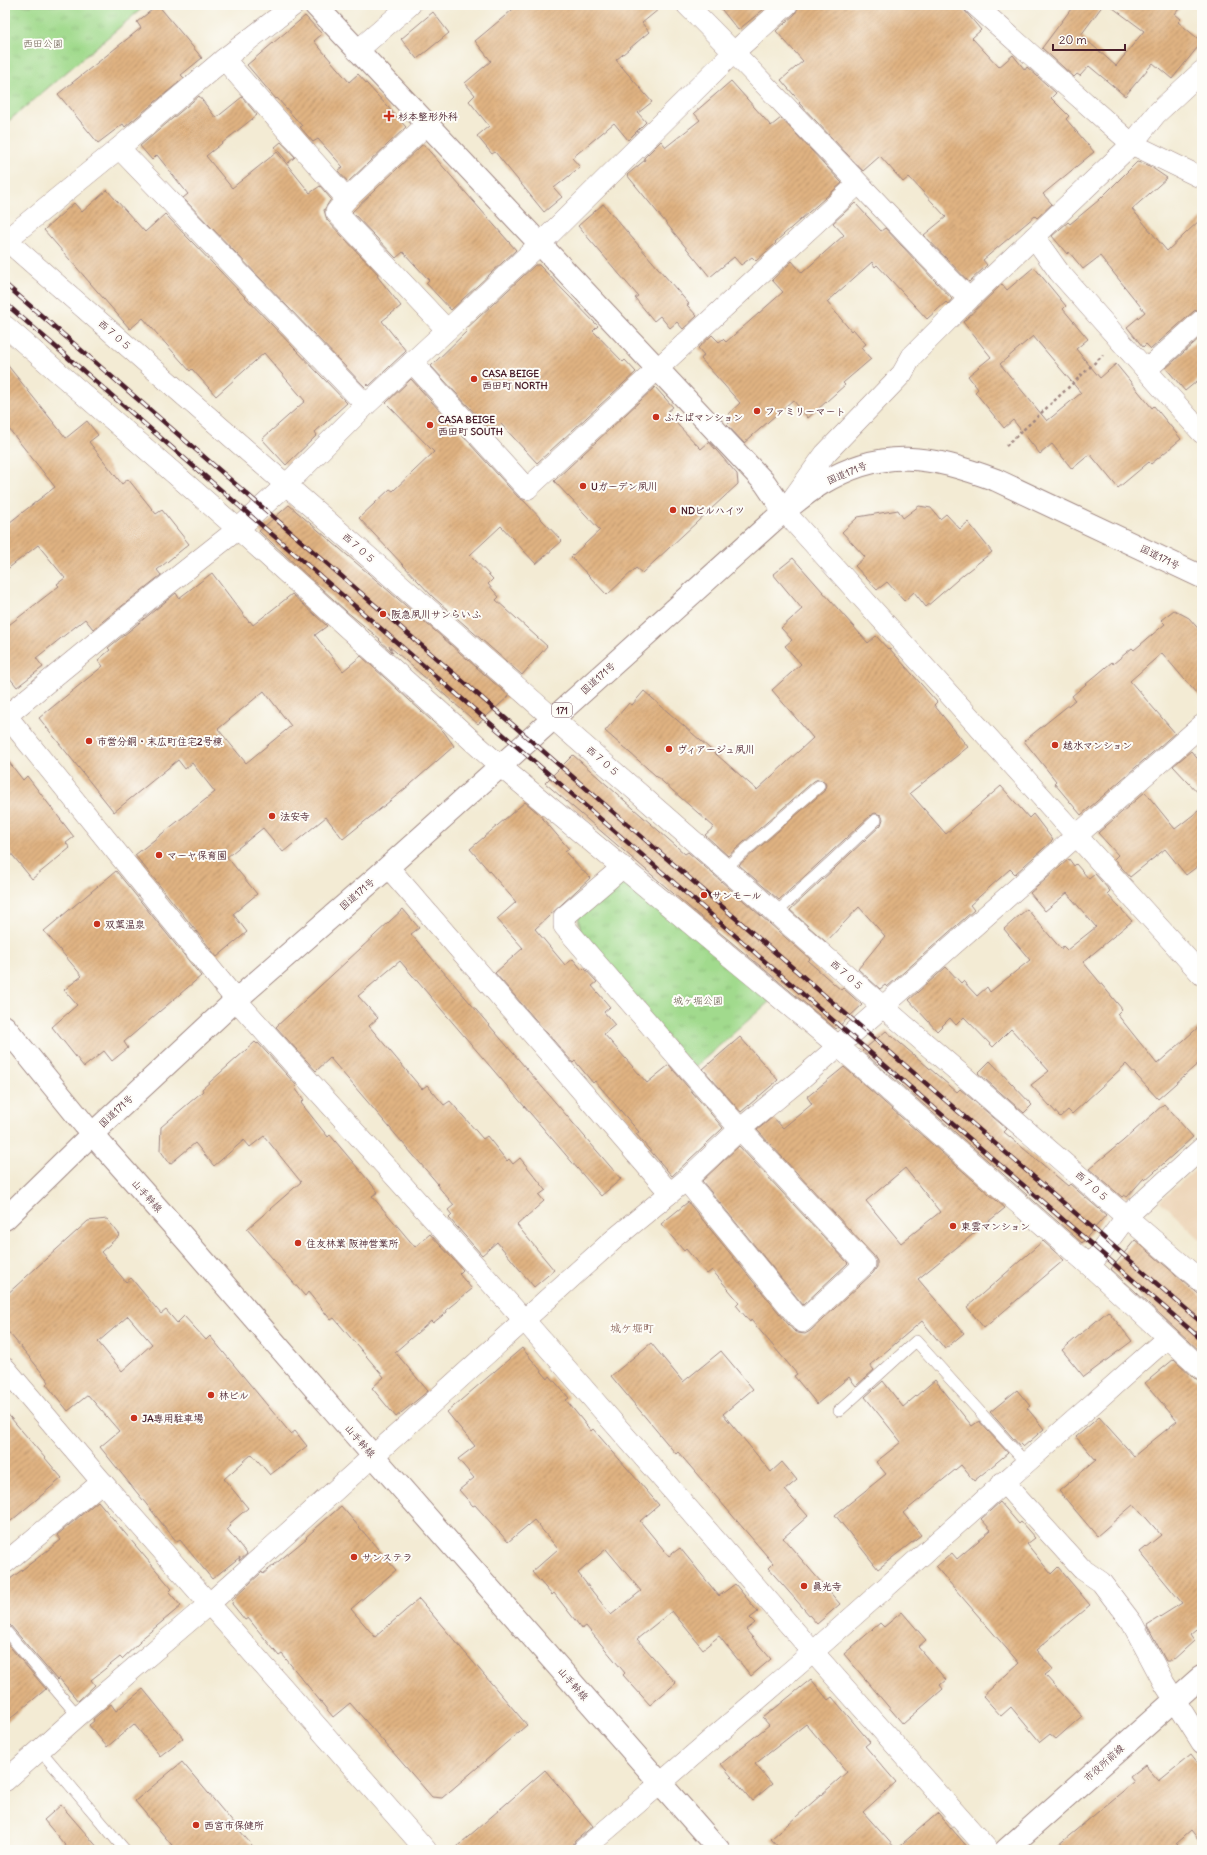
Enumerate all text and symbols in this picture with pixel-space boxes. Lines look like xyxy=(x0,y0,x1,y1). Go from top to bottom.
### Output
scale bar xyxy=(1053,26,1125,52)
text: 20 m xyxy=(1059,32,1087,47)
park label: 西田公園 xyxy=(23,37,63,50)
marker: 杉本整形外科 xyxy=(383,110,395,122)
place label: 杉本整形外科 xyxy=(398,110,458,123)
street label: 西７０５ xyxy=(96,317,134,353)
place label: CASA BEIGE 西田町 NORTH xyxy=(482,367,548,392)
marker: CASA BEIGE 西田町 NORTH xyxy=(469,374,479,384)
place label: ファミリーマート xyxy=(765,405,845,418)
marker: ファミリーマート xyxy=(752,406,762,416)
place label: ふたばマンション xyxy=(664,411,743,424)
marker: ふたばマンション xyxy=(651,412,661,422)
place label: CASA BEIGE 西田町 SOUTH xyxy=(438,413,503,438)
marker: CASA BEIGE 西田町 SOUTH xyxy=(425,420,435,430)
street label: 国道171号 xyxy=(825,459,869,487)
place label: Uガーデン夙川 xyxy=(591,480,658,493)
marker: Uガーデン夙川 xyxy=(578,481,588,491)
place label: NDビルハイツ xyxy=(681,504,745,517)
marker: NDビルハイツ xyxy=(668,505,678,515)
street label: 西７０５ xyxy=(340,530,378,566)
street label: 国道171号 xyxy=(1138,542,1182,572)
place label: 阪急夙川サンらいふ xyxy=(391,608,481,621)
marker: 阪急夙川サンらいふ xyxy=(378,609,388,619)
street label: 国道171号 xyxy=(578,659,618,697)
road number: 171 xyxy=(552,703,572,717)
place label: 市営分銅・末広町住宅2号棟 xyxy=(97,735,222,748)
marker: 市営分銅・末広町住宅2号棟 xyxy=(84,736,94,746)
place label: 越水マンション xyxy=(1063,739,1132,752)
marker: 越水マンション xyxy=(1050,740,1060,750)
street label: 西７０５ xyxy=(584,743,622,779)
place label: ヴィアージュ夙川 xyxy=(677,743,755,756)
marker: ヴィアージュ夙川 xyxy=(664,744,674,754)
place label: 法安寺 xyxy=(280,810,310,823)
marker: 法安寺 xyxy=(267,811,277,821)
place label: マーヤ保育園 xyxy=(167,849,227,862)
marker: マーヤ保育園 xyxy=(154,850,164,860)
street label: 国道171号 xyxy=(337,875,377,913)
place label: サンモール xyxy=(712,889,762,902)
marker: サンモール xyxy=(699,890,709,900)
place label: 双葉温泉 xyxy=(105,918,145,931)
marker: 双葉温泉 xyxy=(92,919,102,929)
street label: 西７０５ xyxy=(828,957,866,993)
park label: 城ヶ堀公園 xyxy=(673,994,723,1007)
street label: 国道171号 xyxy=(96,1092,136,1130)
street label: 西７０５ xyxy=(1073,1168,1111,1204)
street label: 山手幹線 xyxy=(129,1177,165,1215)
place label: 東雲マンション xyxy=(961,1220,1030,1233)
marker: 東雲マンション xyxy=(948,1221,958,1231)
place label: 住友林業 阪神営業所 xyxy=(306,1237,398,1250)
marker: 住友林業 阪神営業所 xyxy=(293,1238,303,1248)
district label: 城ケ堀町 xyxy=(610,1321,654,1335)
place label: 林ビル xyxy=(219,1389,249,1402)
marker: 林ビル xyxy=(206,1390,216,1400)
place label: JA専用駐車場 xyxy=(142,1412,204,1425)
marker: JA専用駐車場 xyxy=(129,1413,139,1423)
street label: 山手幹線 xyxy=(342,1422,378,1460)
place label: サンステラ xyxy=(362,1551,413,1564)
marker: サンステラ xyxy=(349,1552,359,1562)
place label: 眞光寺 xyxy=(812,1580,842,1593)
marker: 眞光寺 xyxy=(799,1581,809,1591)
street label: 山手幹線 xyxy=(555,1665,591,1703)
street label: 市役所前線 xyxy=(1081,1741,1127,1785)
place label: 西宮市保健所 xyxy=(204,1819,264,1832)
marker: 西宮市保健所 xyxy=(191,1820,201,1830)

